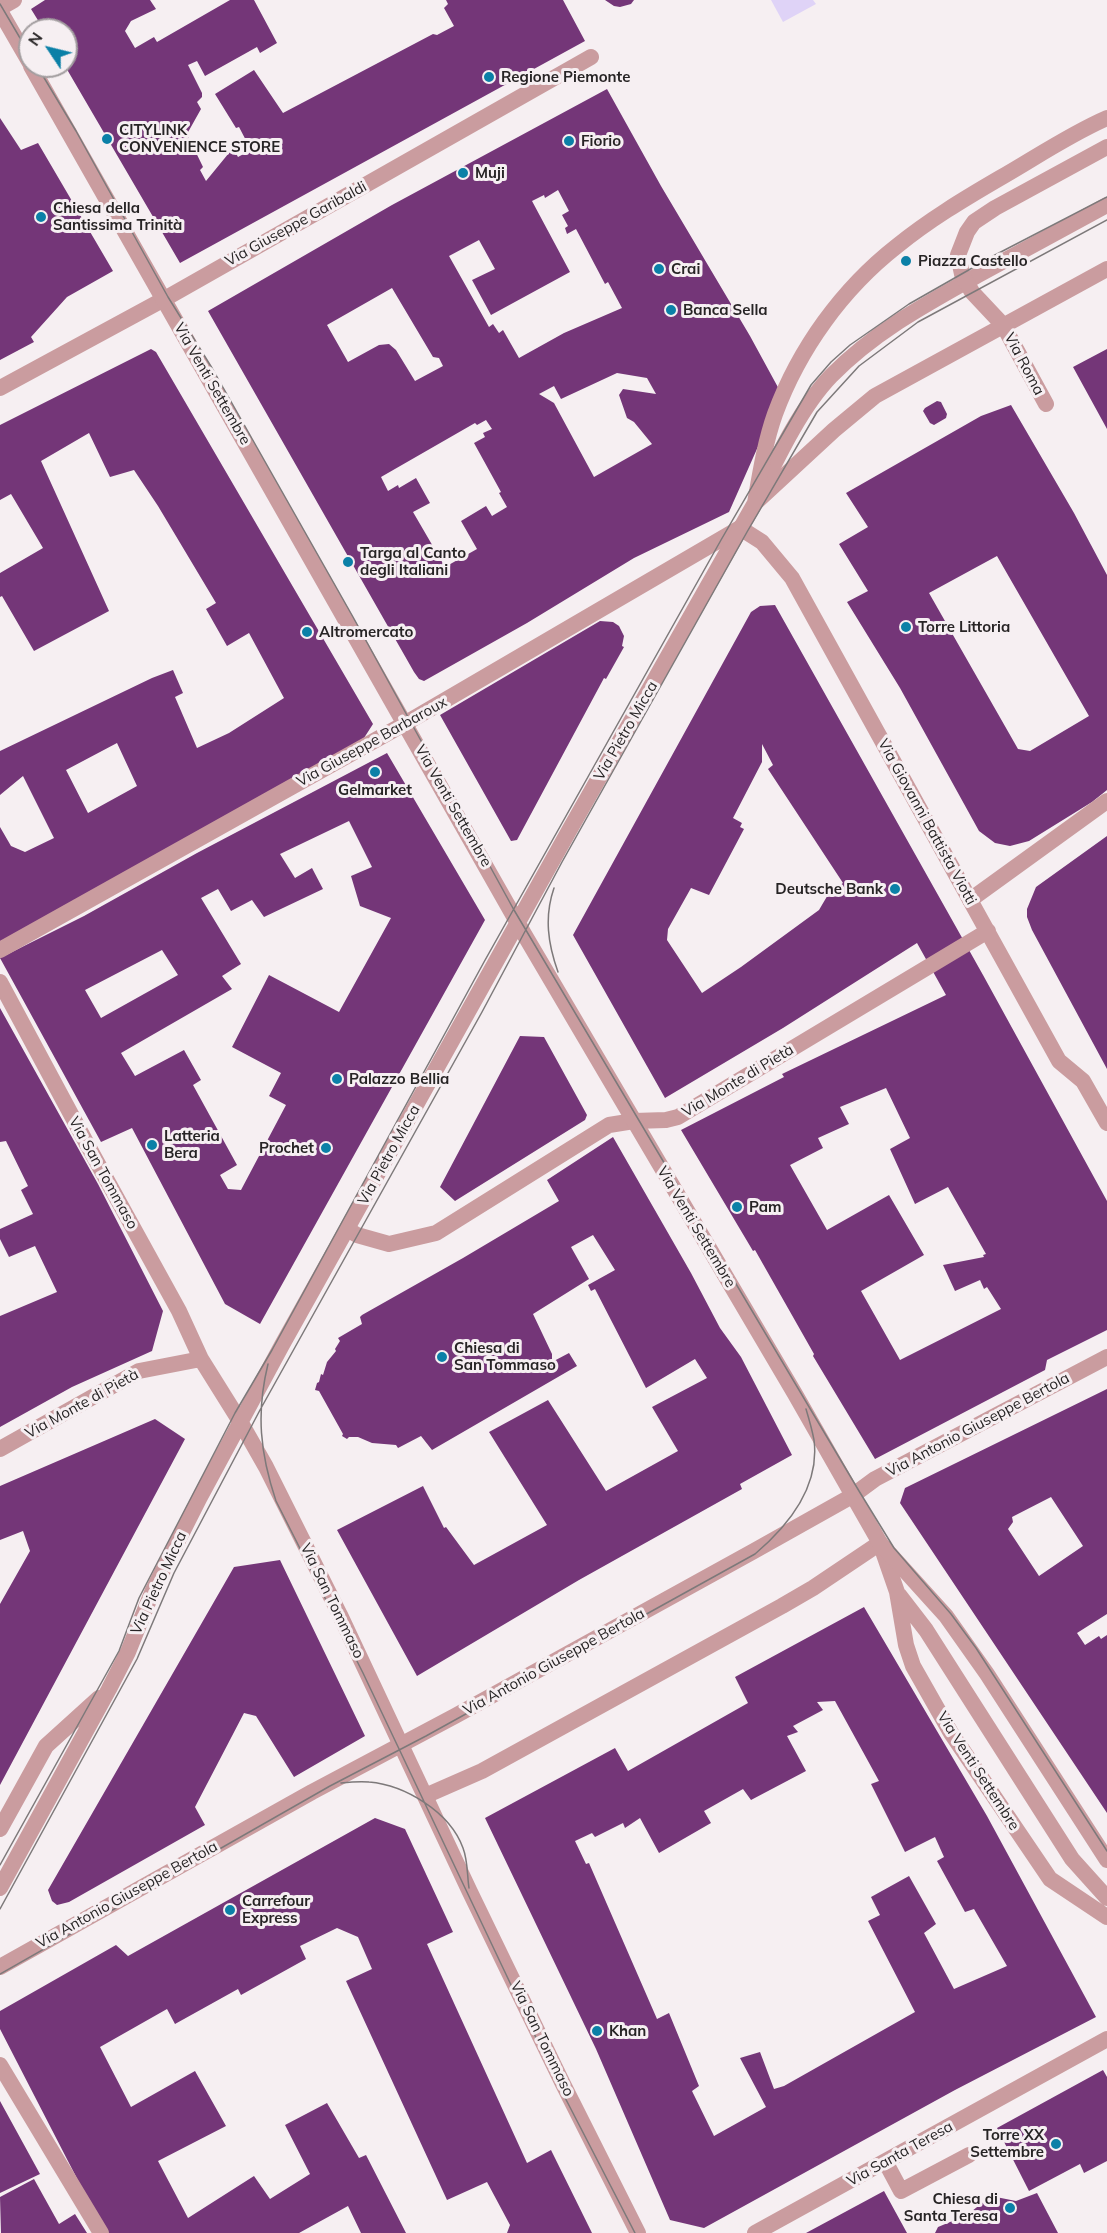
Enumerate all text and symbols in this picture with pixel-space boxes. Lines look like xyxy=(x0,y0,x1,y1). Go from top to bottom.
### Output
north arrow xyxy=(18,18,78,78)
text: N xyxy=(23,28,47,50)
place label: Regione Piemonte xyxy=(501,68,630,86)
marker: Regione Piemonte xyxy=(482,70,496,84)
place label: CITYLINK CONVENIENCE STORE xyxy=(119,121,280,156)
marker: CITYLINK CONVENIENCE STORE xyxy=(100,132,114,146)
place label: Fiorio xyxy=(581,132,621,150)
marker: Fiorio xyxy=(562,134,576,148)
place label: Muji xyxy=(475,164,505,182)
marker: Muji xyxy=(456,166,470,180)
street label: Via Giuseppe Garibaldi xyxy=(222,178,370,270)
place label: Chiesa della Santissima Trinità xyxy=(53,199,182,234)
marker: Chiesa della Santissima Trinità xyxy=(34,210,48,224)
place label: Piazza Castello xyxy=(918,252,1028,270)
marker: Piazza Castello xyxy=(899,254,913,268)
place label: Crai xyxy=(671,260,700,278)
marker: Crai xyxy=(652,262,666,276)
place label: Banca Sella xyxy=(683,301,768,319)
marker: Banca Sella xyxy=(664,303,678,317)
street label: Via Venti Settembre xyxy=(170,320,254,448)
street label: Via Roma xyxy=(1000,330,1048,398)
place label: Targa al Canto degli Italiani xyxy=(360,544,466,579)
marker: Targa al Canto degli Italiani xyxy=(341,555,355,569)
place label: Torre Littoria xyxy=(918,618,1010,636)
marker: Torre Littoria xyxy=(899,620,913,634)
place label: Altromercato xyxy=(319,623,413,641)
marker: Altromercato xyxy=(300,625,314,639)
street label: Via Pietro Micca xyxy=(590,678,662,784)
street label: Via Giuseppe Barbaroux xyxy=(294,693,450,791)
street label: Via Giovanni Battista Viotti xyxy=(874,736,980,908)
street label: Via Venti Settembre xyxy=(411,742,495,870)
marker: Gelmarket xyxy=(368,765,382,779)
place label: Gelmarket xyxy=(338,781,412,799)
place label: Deutsche Bank xyxy=(775,880,883,898)
marker: Deutsche Bank xyxy=(888,882,902,896)
street label: Via Monte di Pietà xyxy=(679,1041,797,1121)
place label: Palazzo Bellia xyxy=(349,1070,449,1088)
marker: Palazzo Bellia xyxy=(330,1072,344,1086)
street label: Via Pietro Micca xyxy=(354,1102,424,1208)
street label: Via San Tommaso xyxy=(65,1114,141,1232)
place label: Latteria Bera xyxy=(164,1127,220,1162)
marker: Latteria Bera xyxy=(145,1138,159,1152)
place label: Prochet xyxy=(259,1139,314,1157)
marker: Prochet xyxy=(319,1141,333,1155)
street label: Via Venti Settembre xyxy=(653,1163,739,1291)
place label: Pam xyxy=(749,1198,781,1216)
marker: Pam xyxy=(730,1200,744,1214)
place label: Chiesa di San Tommaso xyxy=(454,1339,556,1374)
marker: Chiesa di San Tommaso xyxy=(435,1350,449,1364)
street label: Via Monte di Pietà xyxy=(22,1365,142,1443)
street label: Via Antonio Giuseppe Bertola xyxy=(883,1369,1073,1481)
street label: Via Pietro Micca xyxy=(127,1529,191,1637)
street label: Via San Tommaso xyxy=(296,1541,368,1661)
street label: Via Antonio Giuseppe Bertola xyxy=(460,1605,648,1719)
street label: Via Venti Settembre xyxy=(933,1708,1023,1834)
street label: Via Antonio Giuseppe Bertola xyxy=(33,1838,221,1952)
place label: Carrefour Express xyxy=(242,1892,310,1927)
marker: Carrefour Express xyxy=(223,1903,237,1917)
street label: Via San Tommaso xyxy=(506,1979,578,2099)
place label: Khan xyxy=(609,2022,646,2040)
marker: Khan xyxy=(590,2024,604,2038)
street label: Via Santa Teresa xyxy=(844,2117,956,2191)
place label: Torre XX Settembre xyxy=(970,2126,1044,2161)
marker: Torre XX Settembre xyxy=(1049,2137,1063,2151)
place label: Chiesa di Santa Teresa xyxy=(904,2190,998,2225)
marker: Chiesa di Santa Teresa xyxy=(1003,2201,1017,2215)

